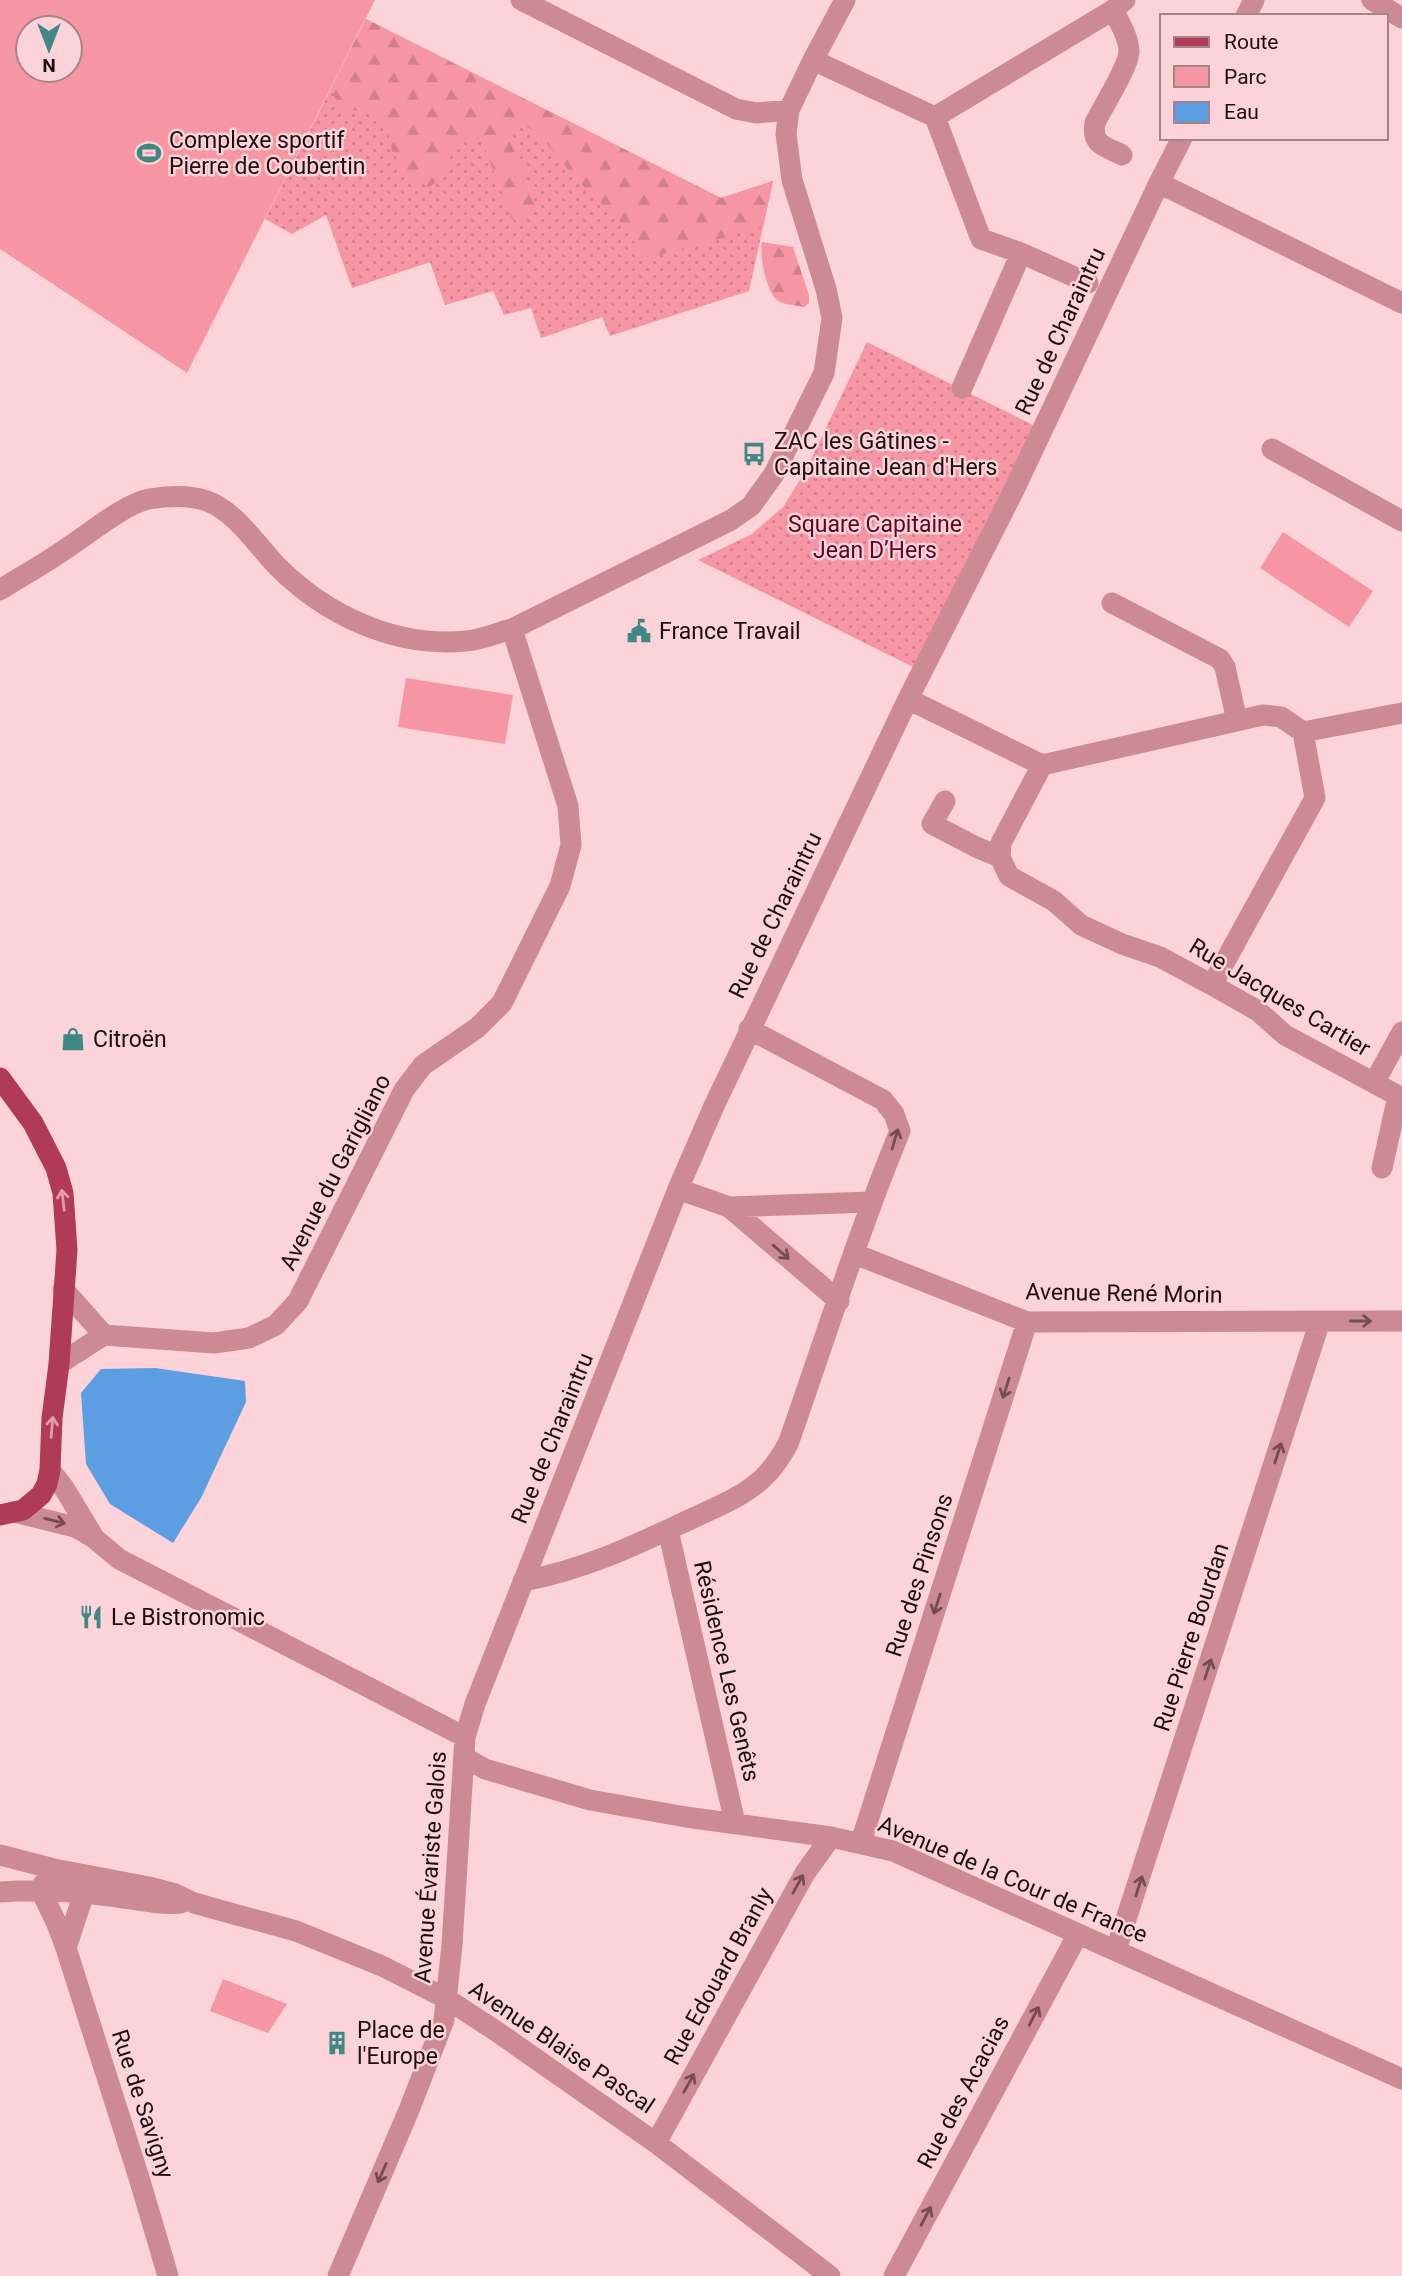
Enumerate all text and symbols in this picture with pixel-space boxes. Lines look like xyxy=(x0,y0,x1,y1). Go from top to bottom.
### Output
north arrow xyxy=(14,14,84,84)
legend xyxy=(1160,14,1388,140)
text: Route xyxy=(1224,30,1279,54)
text: N xyxy=(42,54,56,77)
text: Parc xyxy=(1224,65,1266,89)
text: Eau xyxy=(1224,100,1259,124)
place label: Complexe sportif Pierre de Coubertin xyxy=(169,127,366,180)
sports icon: Complexe sportif Pierre de Coubertin xyxy=(135,139,163,167)
street label: Rue de Charaintru xyxy=(1010,243,1111,419)
place label: ZAC les Gâtines - Capitaine Jean d'Hers xyxy=(774,428,997,481)
bus stop icon: ZAC les Gâtines - Capitaine Jean d'Hers xyxy=(740,440,768,468)
park label: Square Capitaine Jean D’Hers xyxy=(788,511,962,564)
public building icon: France Travail xyxy=(625,617,653,645)
place label: France Travail xyxy=(659,618,801,645)
street label: Rue de Charaintru xyxy=(723,828,827,1003)
street label: Rue Jacques Cartier xyxy=(1184,933,1375,1062)
shop icon: Citroën xyxy=(59,1025,87,1053)
place label: Citroën xyxy=(93,1026,167,1053)
street label: Avenue du Garigliano xyxy=(274,1070,397,1275)
one-way arrow xyxy=(890,1128,903,1150)
one-way arrow xyxy=(57,1189,70,1212)
one-way arrow xyxy=(772,1244,790,1260)
street label: Avenue René Morin xyxy=(1025,1278,1223,1309)
one-way arrow xyxy=(1349,1314,1372,1328)
street label: Rue de Charaintru xyxy=(506,1349,599,1528)
one-way arrow xyxy=(999,1376,1011,1398)
one-way arrow xyxy=(46,1416,59,1439)
one-way arrow xyxy=(1272,1442,1285,1464)
street label: Rue des Pinsons xyxy=(880,1490,959,1660)
one-way arrow xyxy=(43,1515,66,1528)
street label: Rue Pierre Bourdan xyxy=(1148,1540,1235,1735)
street label: Résidence Les Genêts xyxy=(688,1558,765,1784)
one-way arrow xyxy=(930,1593,943,1615)
restaurant icon: Le Bistronomic xyxy=(77,1603,105,1631)
place label: Le Bistronomic xyxy=(111,1604,265,1631)
one-way arrow xyxy=(1203,1659,1215,1681)
street label: Avenue Évariste Galois xyxy=(408,1750,452,1984)
street label: Avenue de la Cour de France xyxy=(874,1810,1152,1949)
one-way arrow xyxy=(792,1874,806,1895)
one-way arrow xyxy=(1133,1875,1146,1897)
street label: Rue Edouard Branly xyxy=(659,1883,778,2070)
street label: Avenue Blaise Pascal xyxy=(464,1975,659,2119)
one-way arrow xyxy=(1027,2006,1041,2026)
street label: Rue des Acacias xyxy=(912,2011,1015,2173)
place label: Place de l'Europe xyxy=(357,2017,445,2070)
street label: Rue de Savigny xyxy=(106,2026,179,2182)
building icon: Place de l'Europe xyxy=(323,2029,351,2057)
one-way arrow xyxy=(682,2074,696,2094)
one-way arrow xyxy=(375,2162,388,2183)
one-way arrow xyxy=(920,2206,934,2227)

